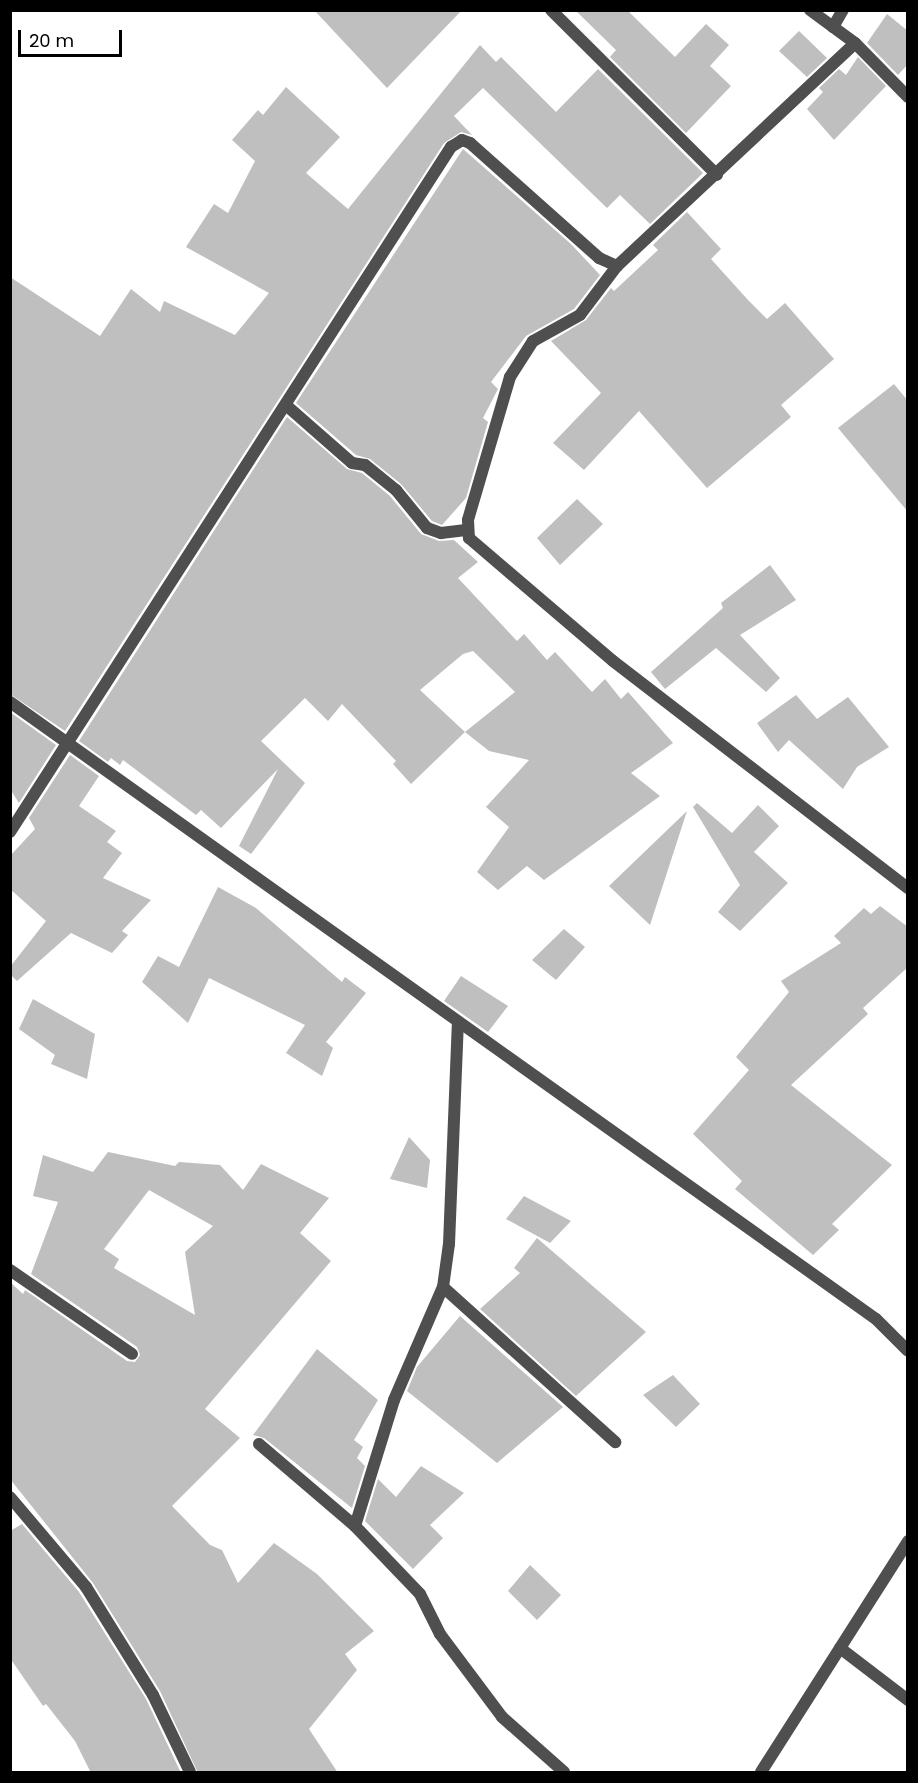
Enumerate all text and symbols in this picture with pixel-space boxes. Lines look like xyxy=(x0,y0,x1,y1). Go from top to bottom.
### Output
scale bar xyxy=(21,18,124,56)
text: 20 m xyxy=(29,28,74,53)

